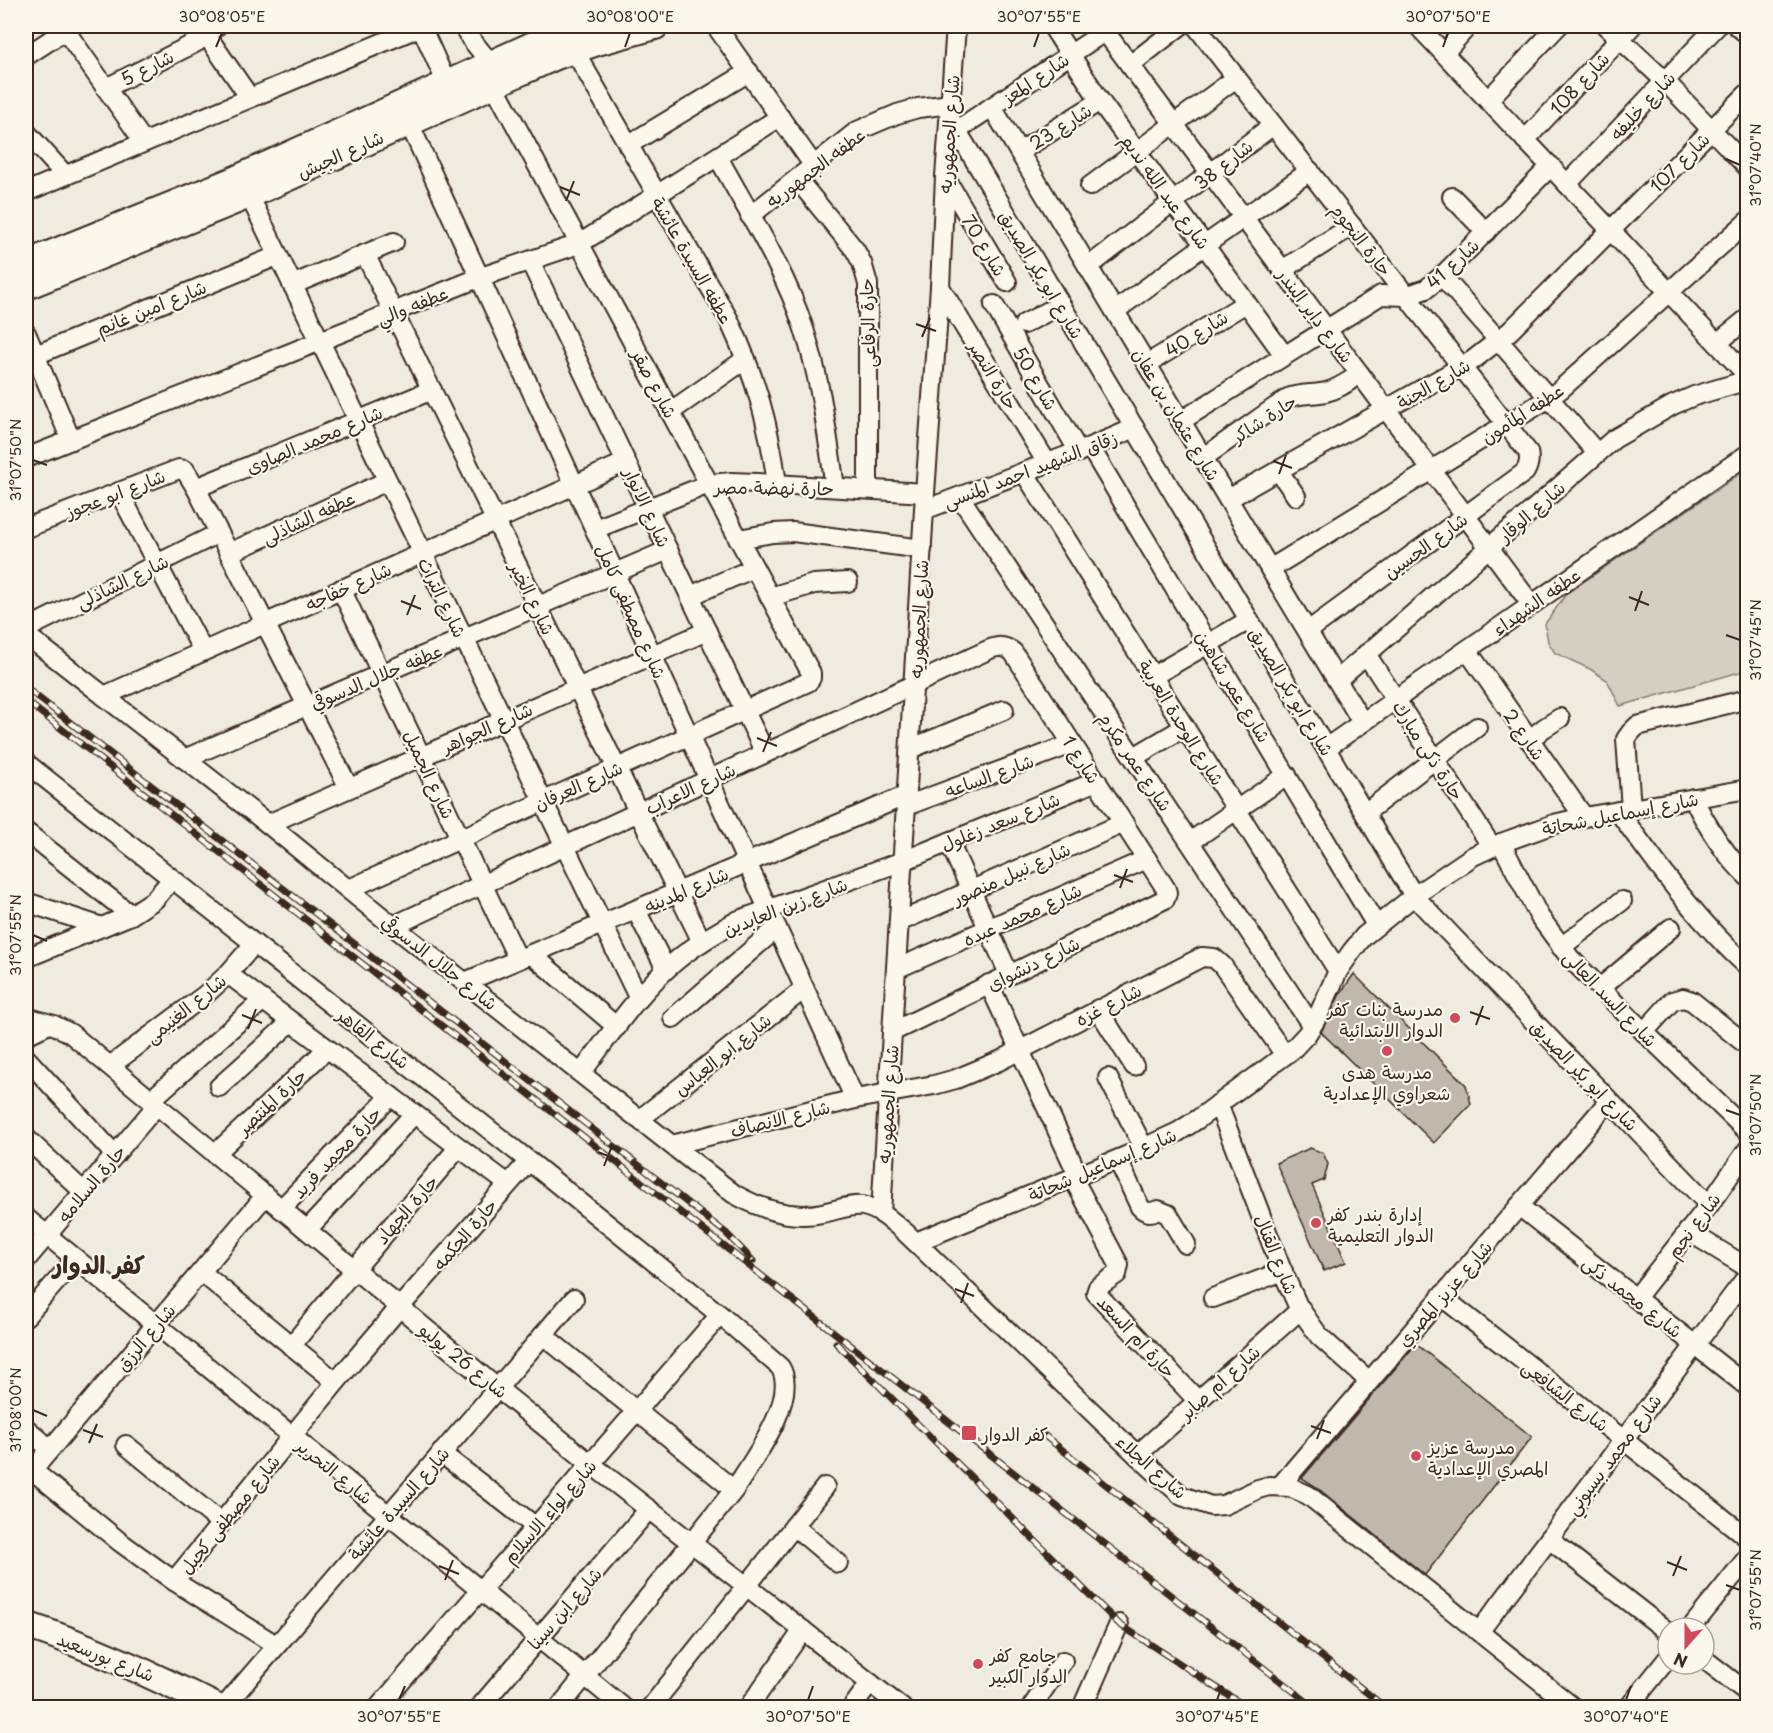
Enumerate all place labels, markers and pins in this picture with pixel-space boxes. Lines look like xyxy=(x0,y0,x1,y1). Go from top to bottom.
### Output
place label: مدرسة بنات كفر الدوار الابتدائية xyxy=(1326,995,1443,1043)
marker: مدرسة بنات كفر الدوار الابتدائية xyxy=(1448,1011,1462,1025)
marker: مدرسة هدى شعراوي الإعدادية xyxy=(1380,1044,1394,1058)
place label: مدرسة هدى شعراوي الإعدادية xyxy=(1324,1058,1450,1107)
place label: إدارة بندر كفر الدوار التعليمية xyxy=(1326,1200,1434,1248)
marker: إدارة بندر كفر الدوار التعليمية xyxy=(1309,1216,1323,1230)
place label: كفر الدوار xyxy=(980,1420,1048,1447)
marker: كفر الدوار xyxy=(960,1424,978,1442)
place label: مدرسة عزيز المصري الإعدادية xyxy=(1426,1433,1548,1482)
marker: مدرسة عزيز المصري الإعدادية xyxy=(1409,1449,1423,1463)
place label: جامع كفر الدوار الكبير xyxy=(988,1641,1067,1689)
marker: جامع كفر الدوار الكبير xyxy=(971,1657,985,1671)

